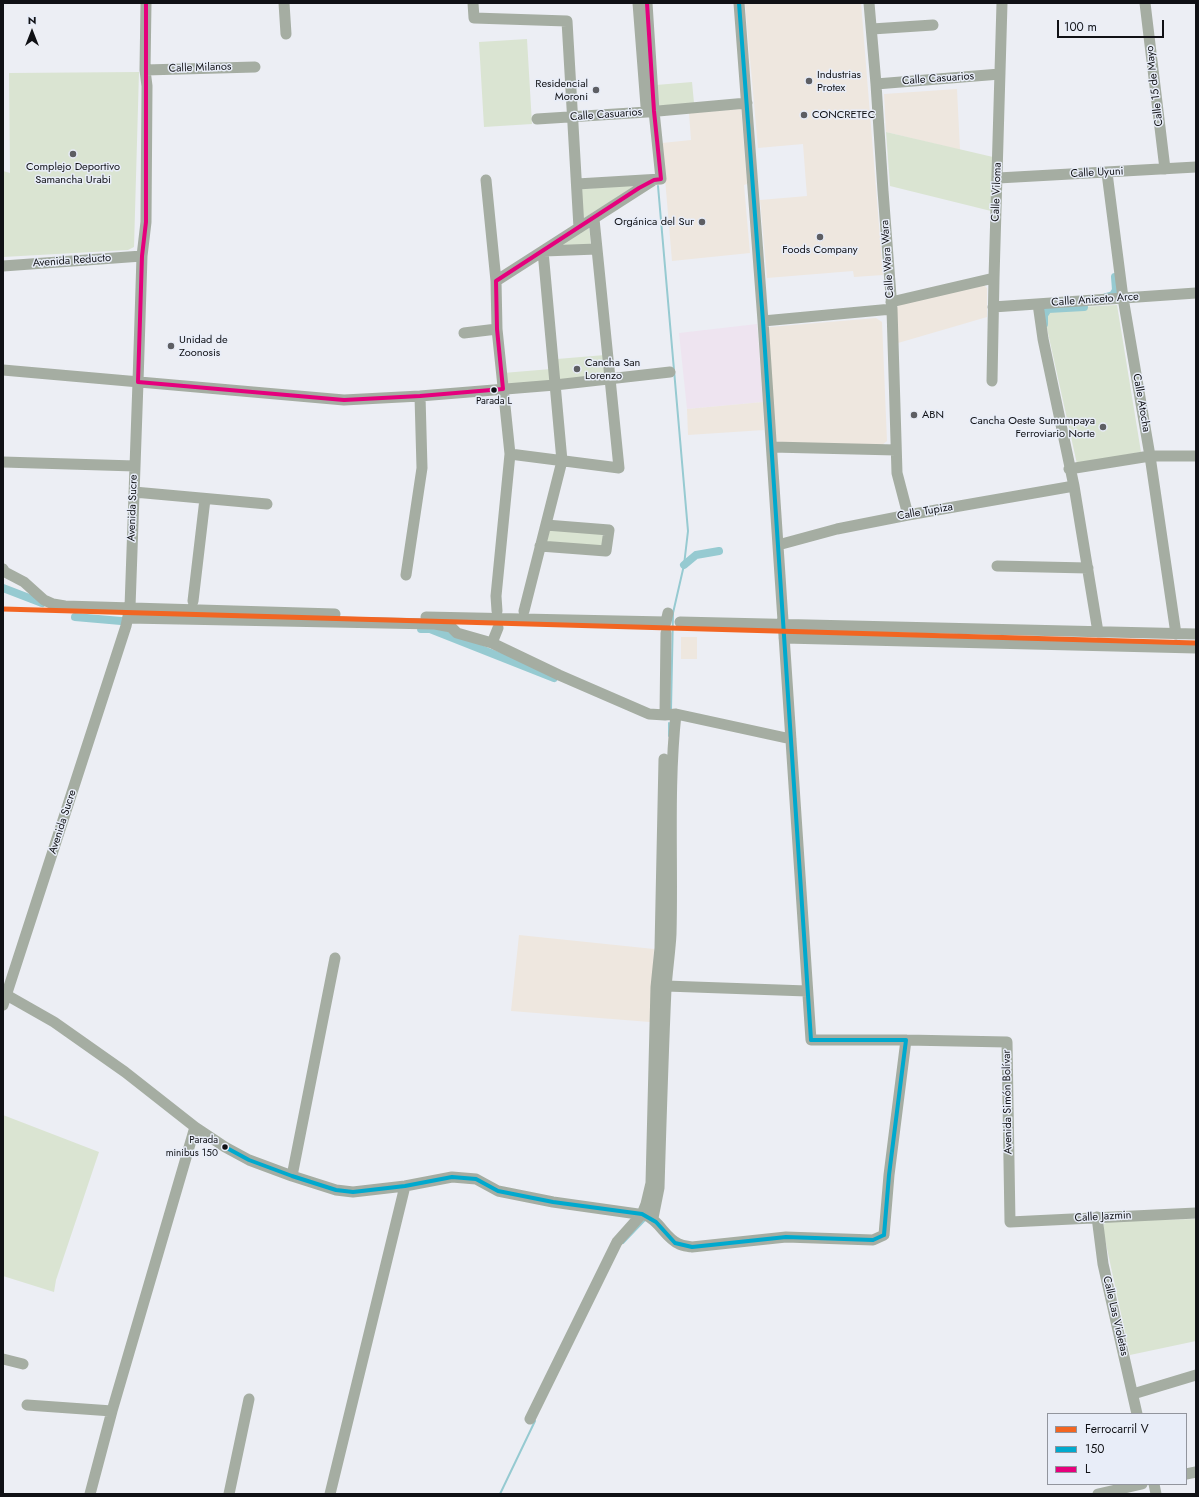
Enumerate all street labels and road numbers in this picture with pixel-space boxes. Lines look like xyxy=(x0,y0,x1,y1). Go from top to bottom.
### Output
street label: Calle 15 de Mayo xyxy=(1143,45,1167,127)
street label: Calle Milanos xyxy=(168,60,232,76)
street label: Calle Casuarios xyxy=(902,70,974,88)
street label: Calle Casuarios xyxy=(570,106,642,124)
street label: Calle Viloma xyxy=(989,162,1005,222)
street label: Calle Uyuni xyxy=(1070,165,1124,181)
street label: Calle Wara Wara xyxy=(879,219,897,299)
street label: Avenida Reducto xyxy=(32,252,112,270)
street label: Calle Aniceto Arce xyxy=(1051,290,1139,310)
street label: Calle Atocha xyxy=(1129,373,1153,433)
street label: Avenida Sucre xyxy=(125,474,141,542)
street label: Calle Tupiza xyxy=(896,501,954,523)
street label: Avenida Sucre xyxy=(46,788,80,856)
street label: Avenida Simón Bolívar xyxy=(1000,1050,1016,1154)
street label: Calle Jazmin xyxy=(1074,1209,1132,1225)
street label: Calle Las Violetas xyxy=(1099,1275,1131,1357)

